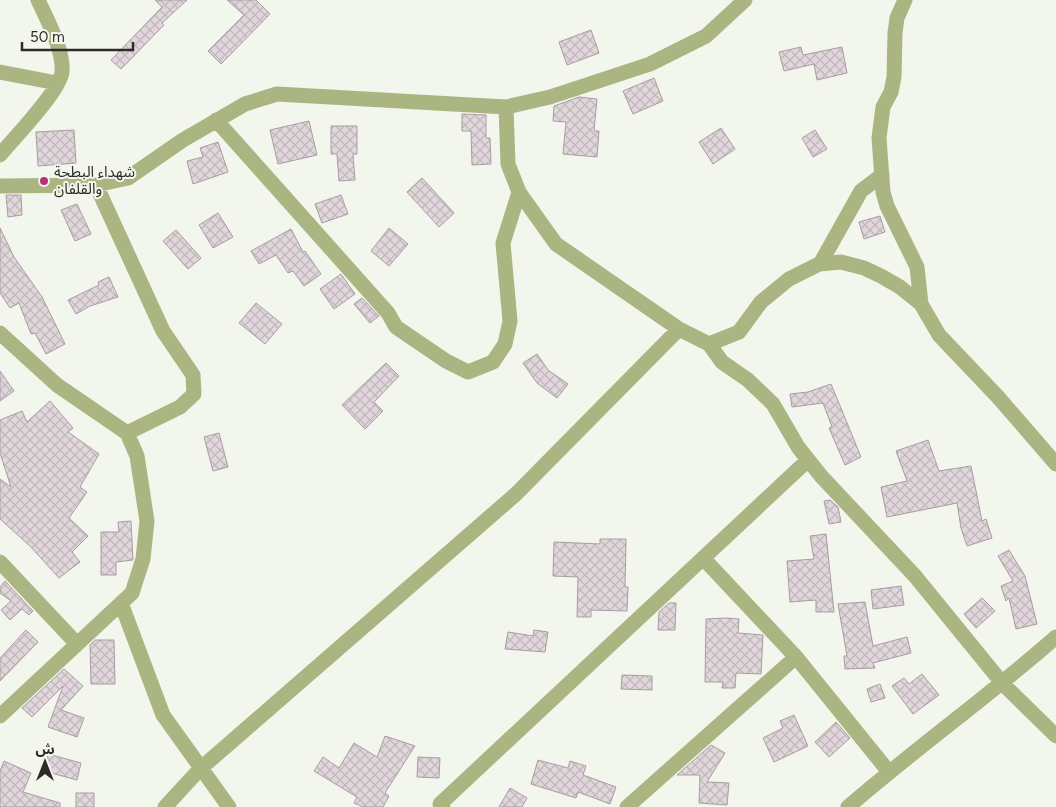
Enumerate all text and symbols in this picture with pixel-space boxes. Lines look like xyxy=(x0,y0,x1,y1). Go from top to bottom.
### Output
scale bar xyxy=(22,20,134,52)
text: 50 m xyxy=(30,28,65,46)
place label: شهداء البطحة والقلفان xyxy=(54,163,135,198)
marker: شهداء البطحة والقلفان xyxy=(38,175,50,187)
north arrow xyxy=(20,737,70,787)
text: ش xyxy=(35,741,55,758)

